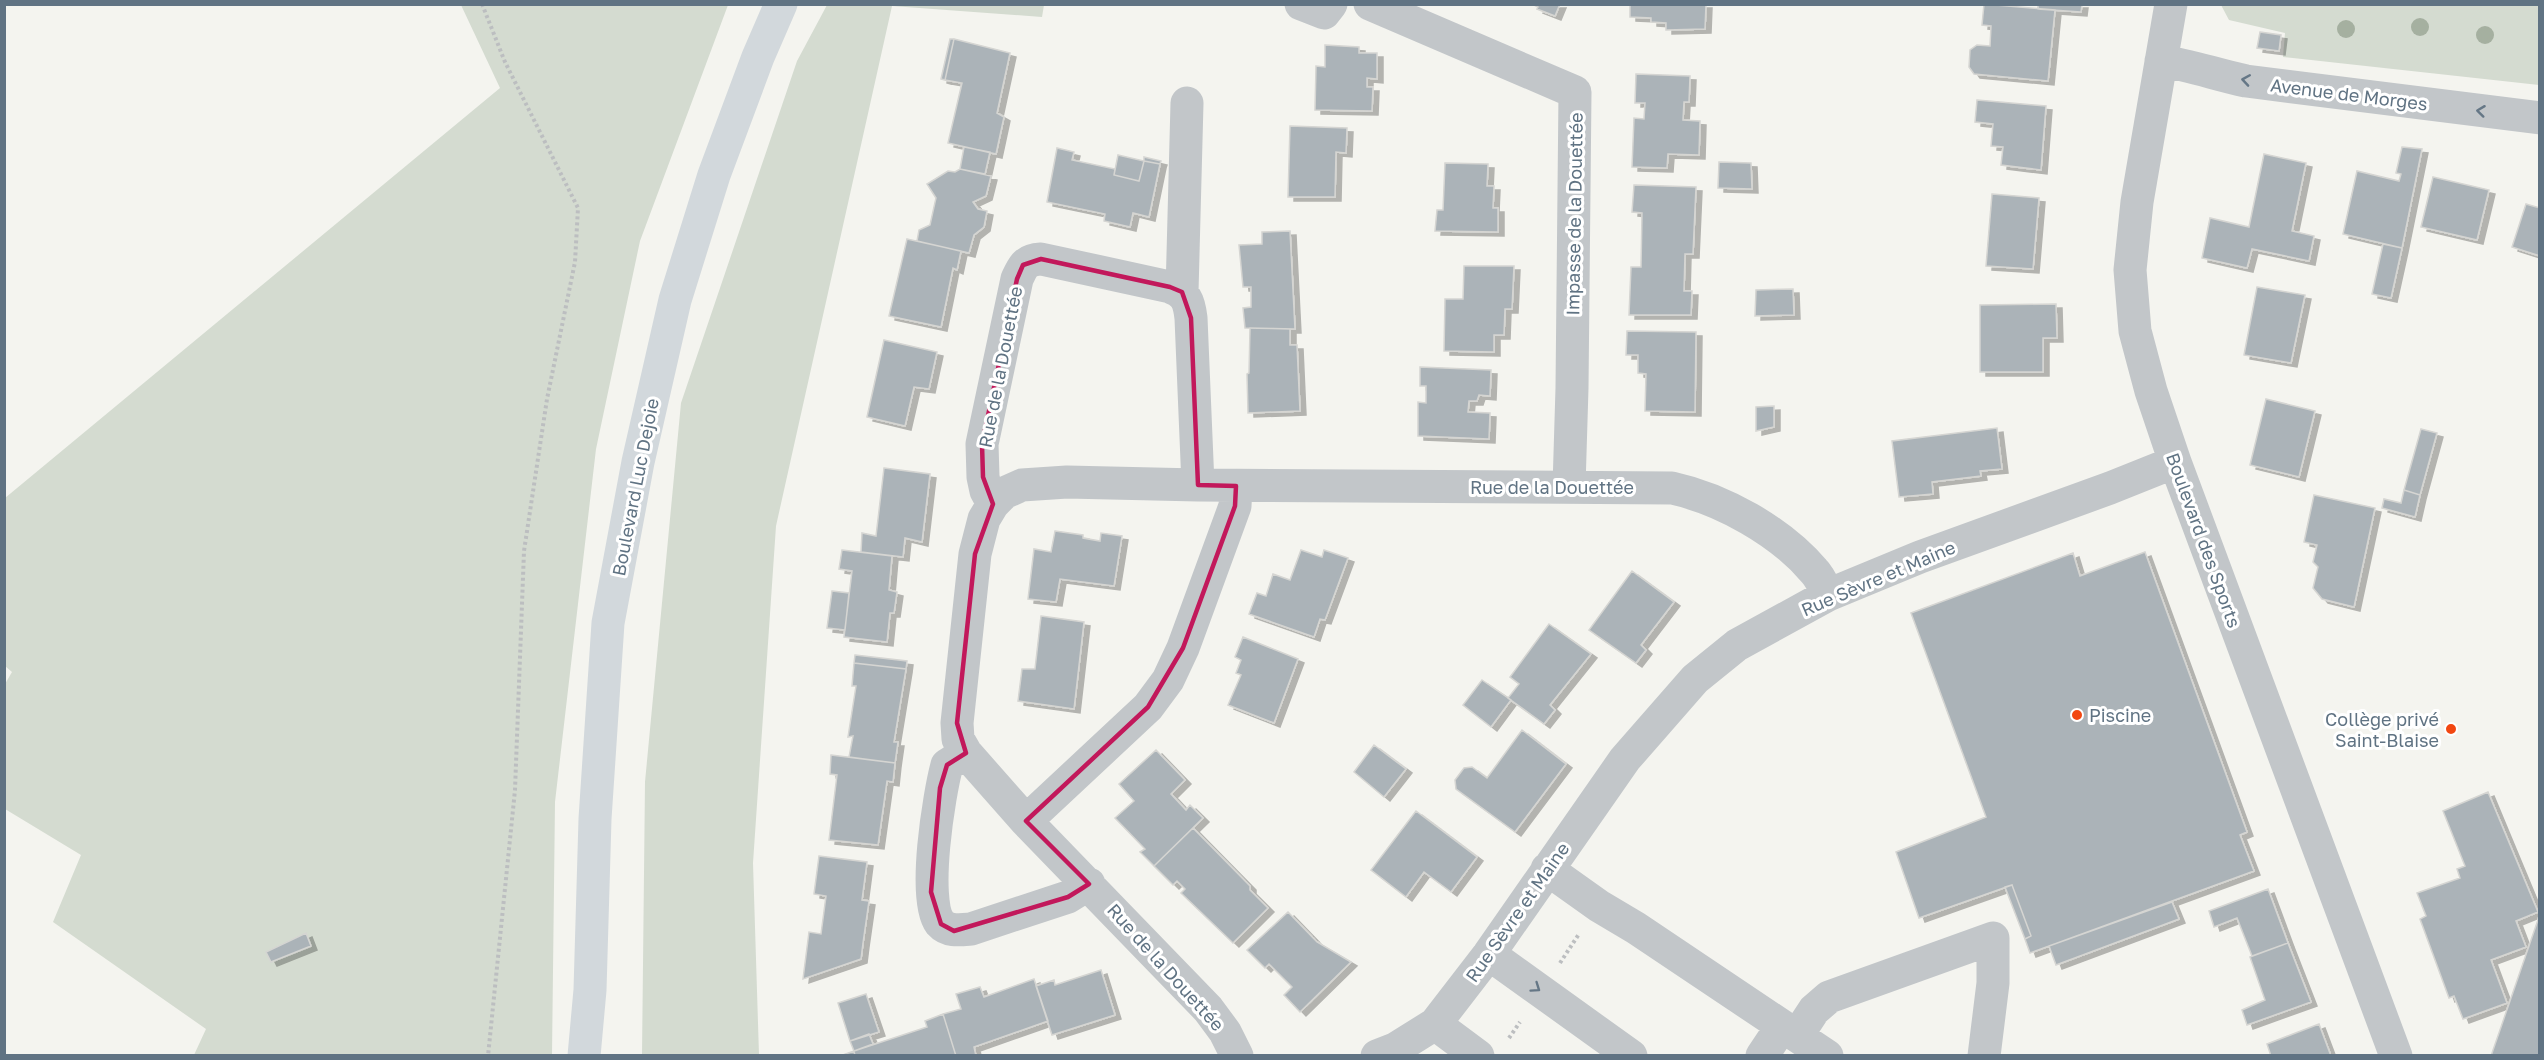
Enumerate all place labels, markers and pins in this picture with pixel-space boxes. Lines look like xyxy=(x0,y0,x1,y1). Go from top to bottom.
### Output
place label: Piscine xyxy=(2089,704,2151,726)
marker: Piscine xyxy=(2070,708,2084,722)
place label: Collège privé Saint-Blaise xyxy=(2325,708,2439,751)
marker: Collège privé Saint-Blaise xyxy=(2444,722,2458,736)

